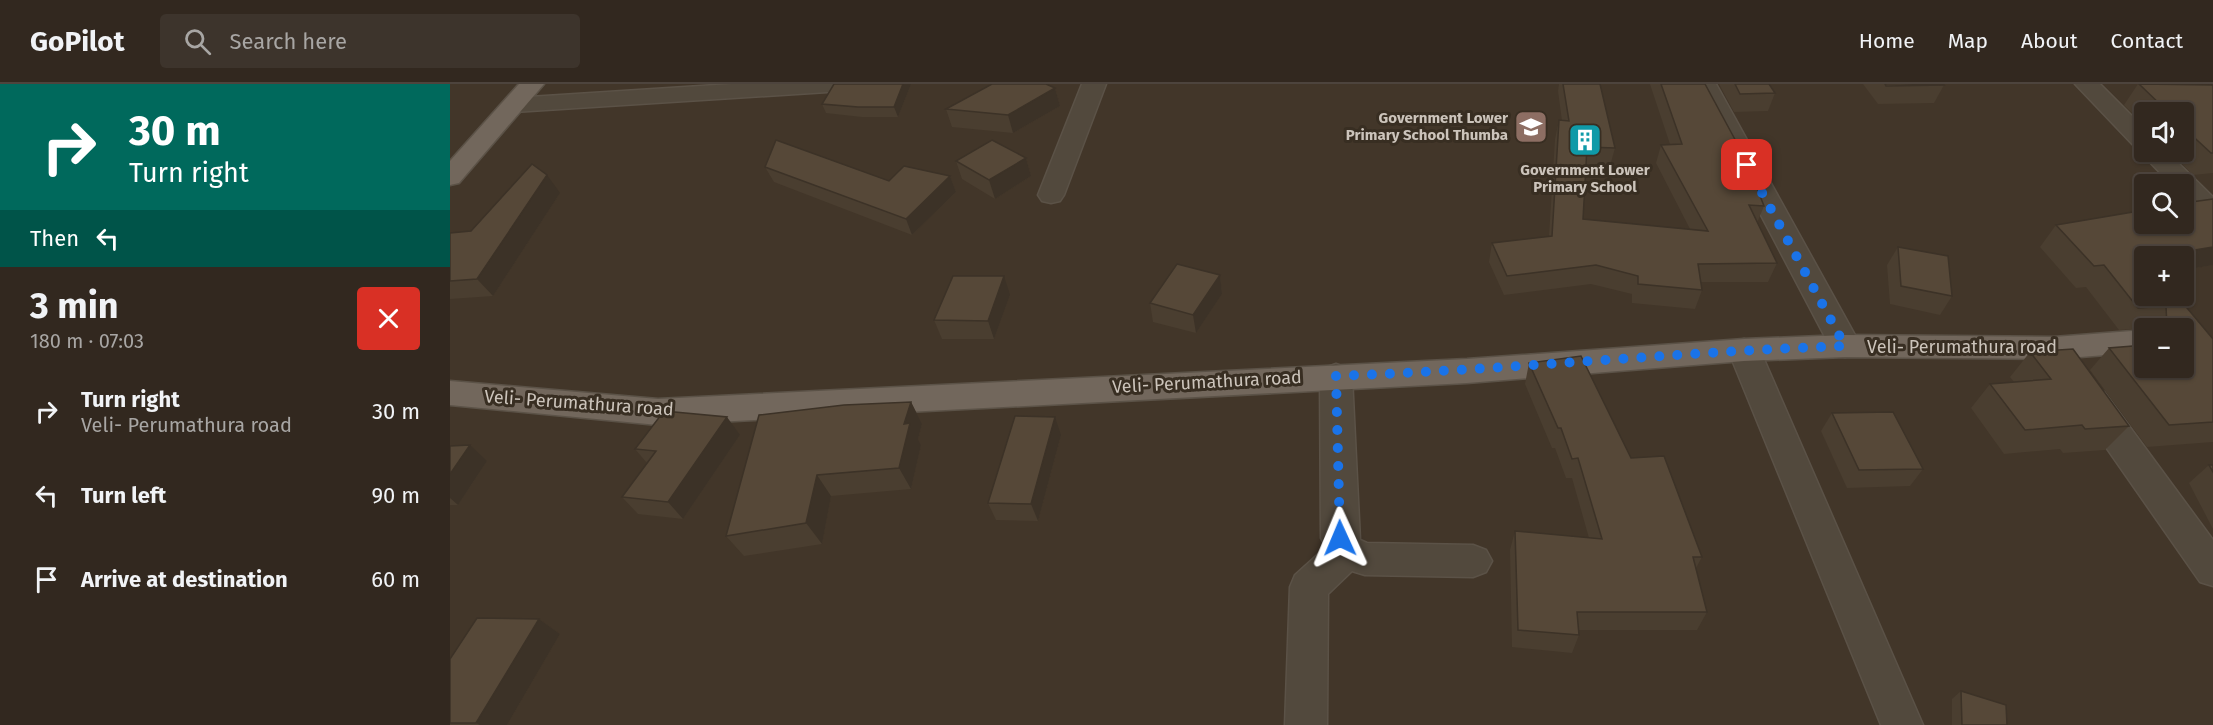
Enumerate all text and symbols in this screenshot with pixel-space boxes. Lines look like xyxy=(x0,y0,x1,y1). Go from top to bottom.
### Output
search box xyxy=(160,14,580,68)
text: GoPilot xyxy=(30,25,124,58)
icon: search xyxy=(181,25,214,58)
text: Search here xyxy=(229,28,347,55)
text: Home xyxy=(1859,28,1915,54)
text: Map xyxy=(1948,28,1988,54)
text: About xyxy=(2021,28,2078,54)
text: Contact xyxy=(2111,28,2183,54)
map controls xyxy=(2134,102,2194,378)
button: sound xyxy=(2134,102,2194,162)
text: 30 m xyxy=(129,106,221,156)
icon: right xyxy=(30,108,108,186)
place label: Government Lower Primary School Thumba xyxy=(1346,109,1509,144)
school or university icon: Government Lower Primary School Thumba xyxy=(1513,109,1549,145)
building icon: Government Lower Primary School xyxy=(1567,122,1603,158)
pin xyxy=(1721,139,1772,190)
icon: arrive xyxy=(1730,148,1763,181)
text: Turn right xyxy=(129,157,249,189)
place label: Government Lower Primary School xyxy=(1520,161,1651,196)
button: search xyxy=(2134,174,2194,234)
icon: left xyxy=(91,222,124,255)
text: Then xyxy=(30,225,79,252)
button: + xyxy=(2134,246,2194,306)
text: 3 min xyxy=(30,284,119,328)
button: close xyxy=(357,287,420,350)
button: − xyxy=(2134,318,2194,378)
text: 180 m · 07:03 xyxy=(30,329,144,353)
street label: Veli- Perumathura road xyxy=(1867,336,2057,358)
street label: Veli- Perumathura road xyxy=(1112,366,1302,398)
street label: Veli- Perumathura road xyxy=(484,385,674,421)
text: Turn right xyxy=(81,386,180,413)
icon: right xyxy=(30,395,63,428)
text: 30 m xyxy=(372,398,420,425)
text: Veli- Perumathura road xyxy=(81,413,292,437)
icon: left xyxy=(30,479,63,512)
text: Turn left xyxy=(81,482,166,509)
text: 90 m xyxy=(371,482,420,509)
position arrow xyxy=(1308,506,1372,570)
icon: arrive xyxy=(30,563,63,596)
text: Arrive at destination xyxy=(81,566,288,593)
text: 60 m xyxy=(371,566,420,593)

